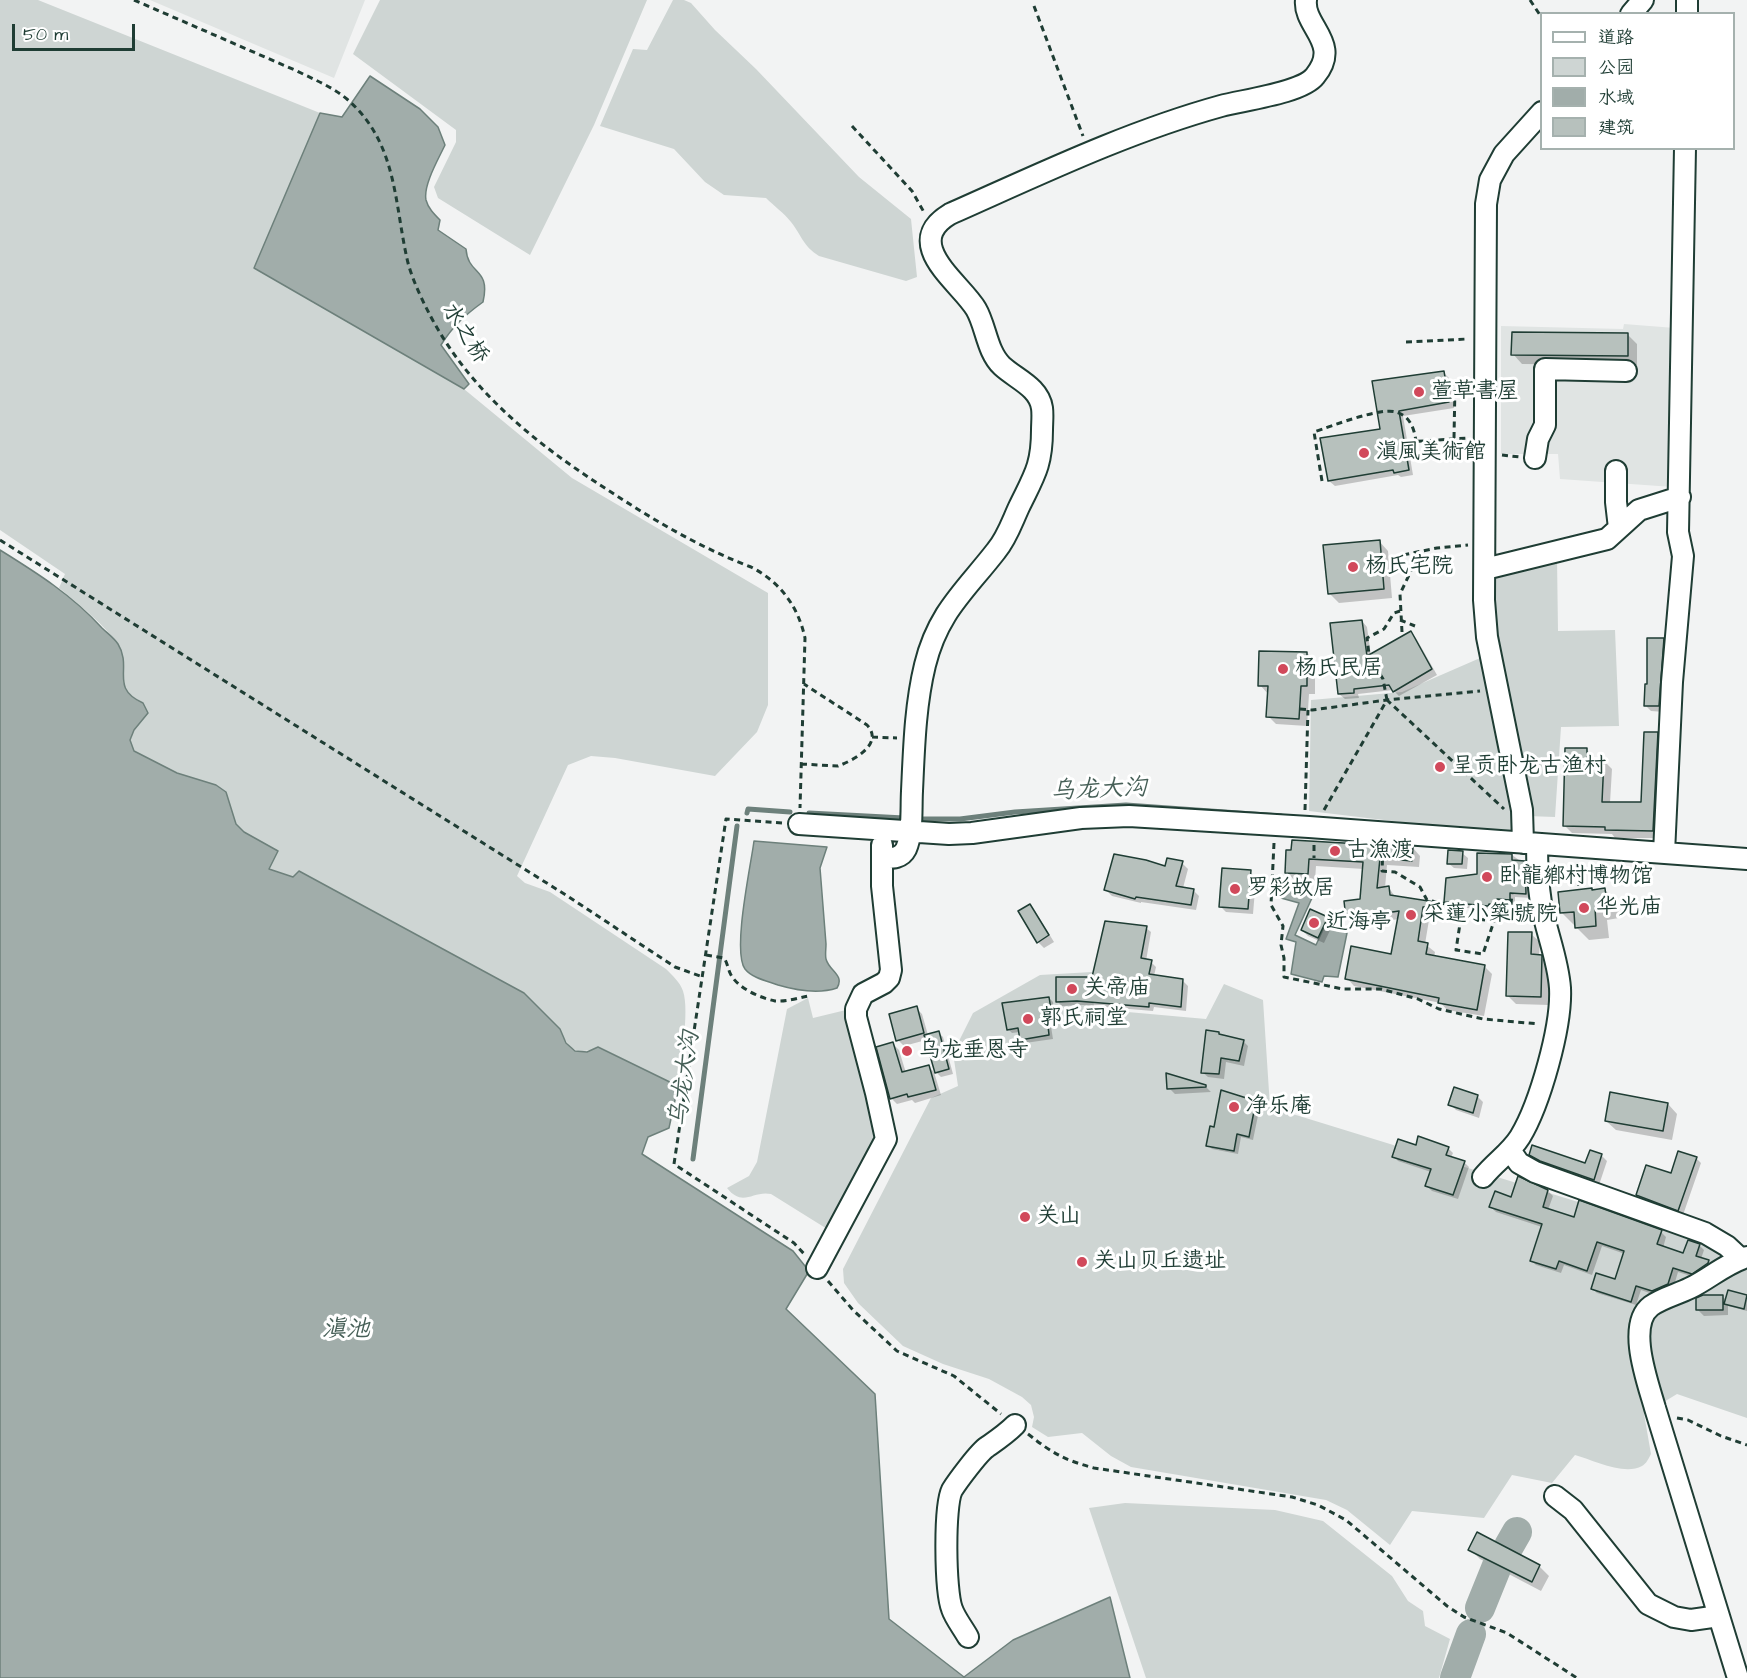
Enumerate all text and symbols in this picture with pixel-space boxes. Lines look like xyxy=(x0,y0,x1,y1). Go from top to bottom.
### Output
scale bar xyxy=(15,12,138,50)
legend xyxy=(1540,12,1735,150)
text: 50 m xyxy=(23,22,68,47)
text: 道路 xyxy=(1598,25,1634,50)
text: 公园 xyxy=(1598,55,1634,80)
text: 水域 xyxy=(1598,85,1634,110)
text: 建筑 xyxy=(1598,115,1634,140)
street label: 水之桥 xyxy=(435,299,493,369)
place label: 萱草書屋 xyxy=(1431,379,1519,405)
marker: 萱草書屋 xyxy=(1412,385,1426,399)
place label: 滇風美術館 xyxy=(1376,440,1486,466)
marker: 滇風美術館 xyxy=(1357,446,1371,460)
place label: 杨氏宅院 xyxy=(1365,554,1453,580)
marker: 杨氏宅院 xyxy=(1346,560,1360,574)
place label: 杨氏民居 xyxy=(1295,656,1383,682)
marker: 杨氏民居 xyxy=(1276,662,1290,676)
place label: 呈贡卧龙古渔村 xyxy=(1452,754,1606,780)
marker: 呈贡卧龙古渔村 xyxy=(1433,760,1447,774)
water label: 乌龙大沟 xyxy=(1051,775,1147,807)
place label: 古漁渡 xyxy=(1347,838,1413,864)
marker: 古漁渡 xyxy=(1328,844,1342,858)
place label: 卧龍鄉村博物馆 xyxy=(1499,864,1653,890)
marker: 卧龍鄉村博物馆 xyxy=(1480,870,1494,884)
place label: 罗彩故居 xyxy=(1247,876,1335,902)
marker: 罗彩故居 xyxy=(1228,882,1242,896)
place label: 华光庙 xyxy=(1596,895,1662,921)
marker: 华光庙 xyxy=(1577,901,1591,915)
place label: 采蓮小築1號院 xyxy=(1423,902,1558,928)
marker: 采蓮小築1號院 xyxy=(1404,908,1418,922)
place label: 近海亭 xyxy=(1326,910,1392,936)
marker: 近海亭 xyxy=(1307,916,1321,930)
place label: 关帝庙 xyxy=(1084,976,1150,1002)
marker: 关帝庙 xyxy=(1065,982,1079,996)
place label: 郭氏祠堂 xyxy=(1040,1006,1128,1032)
marker: 郭氏祠堂 xyxy=(1021,1012,1035,1026)
water label: 乌龙大沟 xyxy=(665,1029,707,1129)
place label: 乌龙垂恩寺 xyxy=(919,1038,1029,1064)
marker: 乌龙垂恩寺 xyxy=(900,1044,914,1058)
place label: 净乐庵 xyxy=(1246,1094,1312,1120)
marker: 净乐庵 xyxy=(1227,1100,1241,1114)
place label: 关山 xyxy=(1037,1204,1081,1230)
marker: 关山 xyxy=(1018,1210,1032,1224)
place label: 关山贝丘遗址 xyxy=(1094,1249,1226,1275)
marker: 关山贝丘遗址 xyxy=(1075,1255,1089,1269)
water label: 滇池 xyxy=(322,1317,370,1345)

